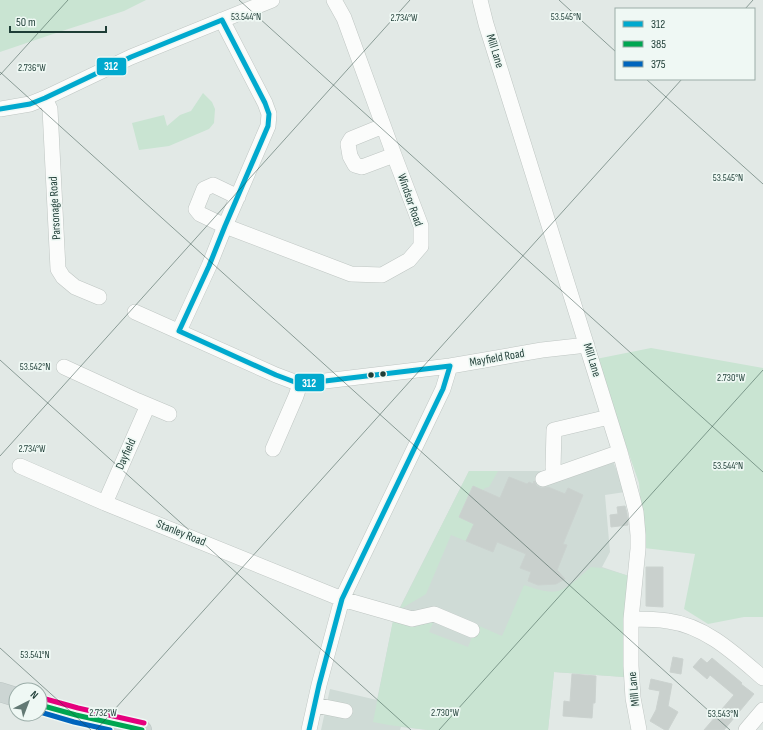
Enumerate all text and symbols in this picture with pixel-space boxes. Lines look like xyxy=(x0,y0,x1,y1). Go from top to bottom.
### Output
scale bar xyxy=(10,8,106,34)
legend xyxy=(615,8,755,80)
text: 53.544°N xyxy=(231,11,261,23)
text: 53.545°N xyxy=(551,11,581,23)
text: 2.734°W xyxy=(390,12,418,24)
text: 50 m xyxy=(16,15,36,30)
text: 312 xyxy=(651,17,665,32)
street label: Mill Lane xyxy=(483,32,507,70)
text: 385 xyxy=(651,37,666,52)
line badge: 312 xyxy=(96,57,127,76)
text: 375 xyxy=(651,57,666,72)
text: 312 xyxy=(104,60,118,73)
text: 2.736°W xyxy=(18,62,46,74)
street label: Windsor Road xyxy=(394,172,426,228)
text: 53.545°N xyxy=(713,172,743,184)
street label: Parsonage Road xyxy=(46,176,64,240)
street label: Mill Lane xyxy=(580,341,604,379)
street label: Mayfield Road xyxy=(468,346,526,370)
text: 53.542°N xyxy=(20,361,50,373)
unlabelled marker xyxy=(378,369,388,379)
unlabelled marker xyxy=(366,370,376,380)
text: 2.730°W xyxy=(717,372,745,384)
line badge: 312 xyxy=(294,373,325,392)
text: 312 xyxy=(302,377,316,390)
street label: Dayfield xyxy=(113,436,139,472)
text: 2.734°W xyxy=(18,443,46,455)
text: 53.544°N xyxy=(713,460,743,472)
street label: Stanley Road xyxy=(154,516,208,550)
text: 53.541°N xyxy=(20,649,50,661)
street label: Mill Lane xyxy=(625,671,643,707)
north arrow xyxy=(8,682,48,722)
text: N xyxy=(28,688,41,702)
text: 2.732°W xyxy=(89,707,117,719)
text: 2.730°W xyxy=(431,707,459,719)
text: 53.543°N xyxy=(708,708,738,720)

